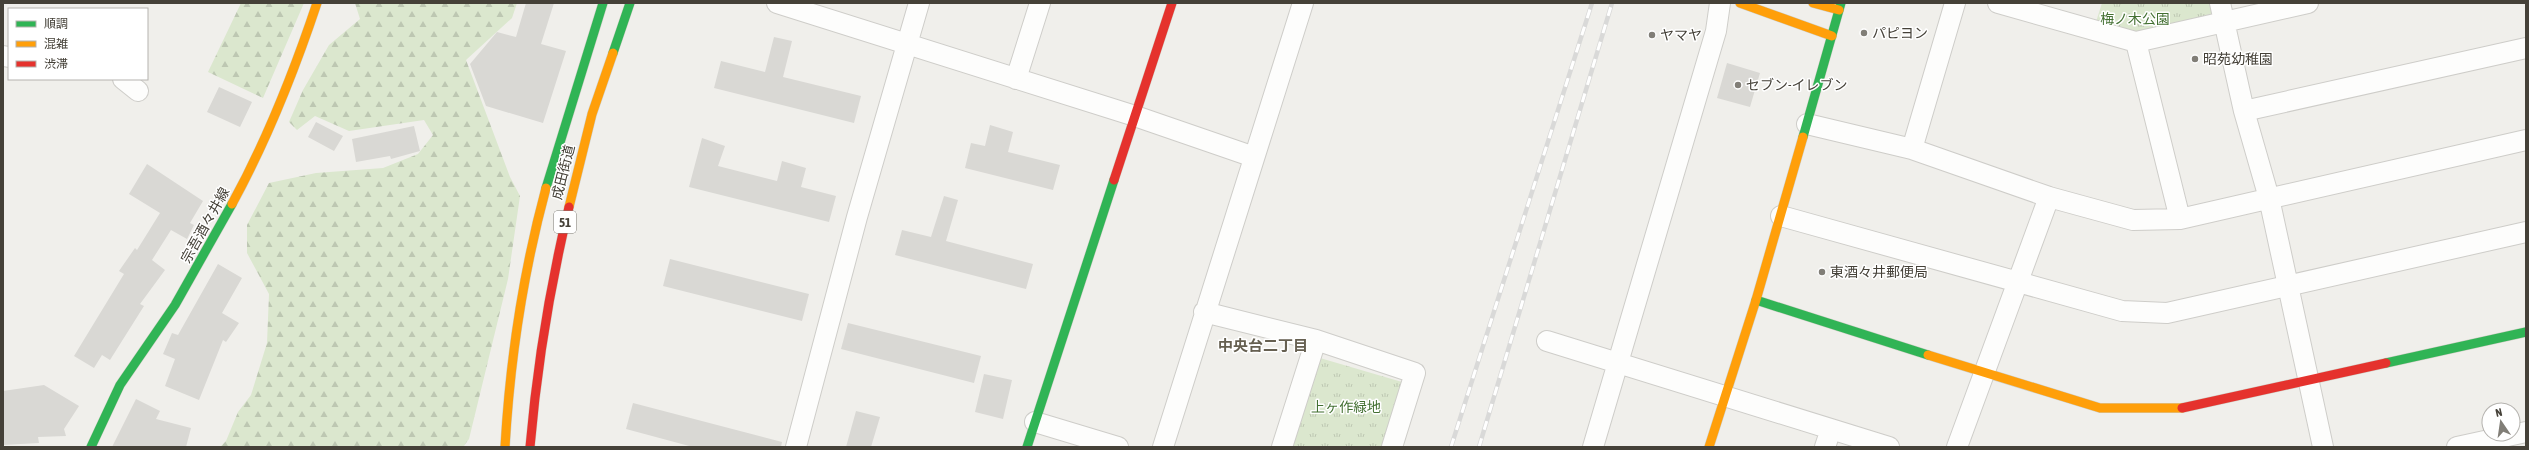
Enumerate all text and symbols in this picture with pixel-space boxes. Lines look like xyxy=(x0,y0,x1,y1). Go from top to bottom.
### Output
legend xyxy=(8,8,148,80)
park label: 梅ノ木公園 xyxy=(2100,11,2170,27)
text: 順調 xyxy=(44,17,68,31)
place label: パピヨン xyxy=(1872,25,1928,41)
place label: ヤマヤ xyxy=(1660,27,1702,43)
marker: パピヨン xyxy=(1859,28,1869,38)
marker: ヤマヤ xyxy=(1647,30,1657,40)
text: 混雑 xyxy=(44,37,68,51)
place label: 昭苑幼稚園 xyxy=(2203,51,2273,67)
marker: 昭苑幼稚園 xyxy=(2190,54,2200,64)
text: 渋滞 xyxy=(44,57,68,71)
place label: セブン-イレブン xyxy=(1746,77,1848,93)
marker: セブン-イレブン xyxy=(1733,80,1743,90)
street label: 成田街道 xyxy=(548,143,578,201)
street label: 宗吾酒々井線 xyxy=(178,184,232,266)
road number: 51 xyxy=(554,211,576,233)
place label: 東酒々井郵便局 xyxy=(1830,264,1928,280)
marker: 東酒々井郵便局 xyxy=(1817,267,1827,277)
district label: 中央台二丁目 xyxy=(1218,337,1308,354)
park label: 上ヶ作緑地 xyxy=(1311,399,1381,415)
north arrow xyxy=(2481,402,2521,442)
text: N xyxy=(2494,406,2503,419)

